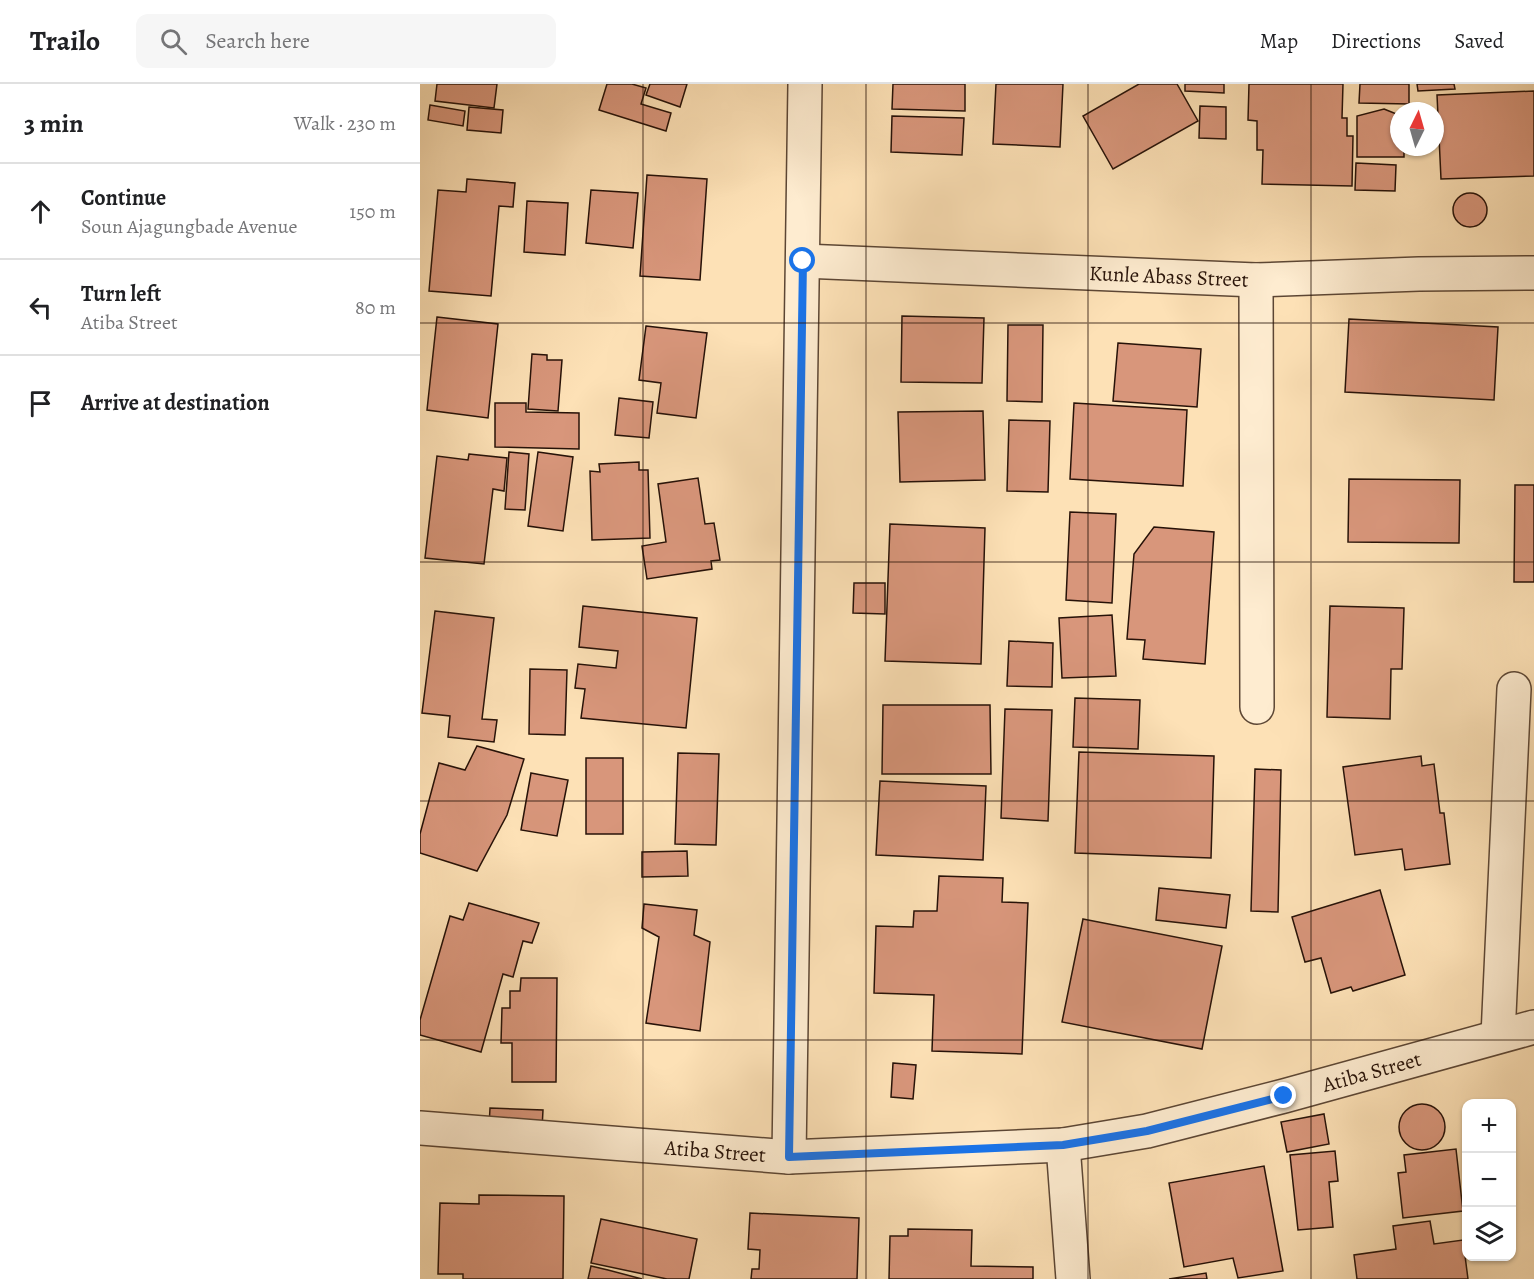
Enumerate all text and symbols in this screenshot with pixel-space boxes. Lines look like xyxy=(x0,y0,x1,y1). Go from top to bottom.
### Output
search box xyxy=(136,14,556,68)
text: Trailo xyxy=(30,22,100,60)
icon: search xyxy=(157,25,190,58)
text: Search here xyxy=(205,26,310,56)
text: Map xyxy=(1260,27,1298,55)
text: Directions xyxy=(1331,27,1421,55)
text: Saved xyxy=(1454,27,1504,55)
north arrow xyxy=(1390,102,1444,156)
text: 3 min xyxy=(24,106,84,141)
text: Walk · 230 m xyxy=(294,110,396,137)
text: Continue xyxy=(81,183,166,213)
icon: ahead xyxy=(24,195,57,228)
text: 150 m xyxy=(349,198,396,225)
text: Soun Ajagungbade Avenue xyxy=(81,213,297,240)
route start xyxy=(789,247,815,273)
street label: Kunle Abass Street xyxy=(1088,259,1249,294)
text: Turn left xyxy=(81,279,161,309)
icon: left xyxy=(24,291,57,324)
text: 80 m xyxy=(355,294,396,321)
text: Atiba Street xyxy=(81,309,178,336)
icon: arrive xyxy=(24,387,57,420)
text: Arrive at destination xyxy=(81,388,270,418)
street label: Atiba Street xyxy=(1318,1045,1424,1099)
route end xyxy=(1270,1082,1296,1108)
map controls xyxy=(1462,1099,1516,1261)
button: + xyxy=(1462,1099,1516,1153)
street label: Atiba Street xyxy=(662,1133,767,1169)
button: − xyxy=(1462,1153,1516,1207)
button: layers xyxy=(1462,1207,1516,1261)

